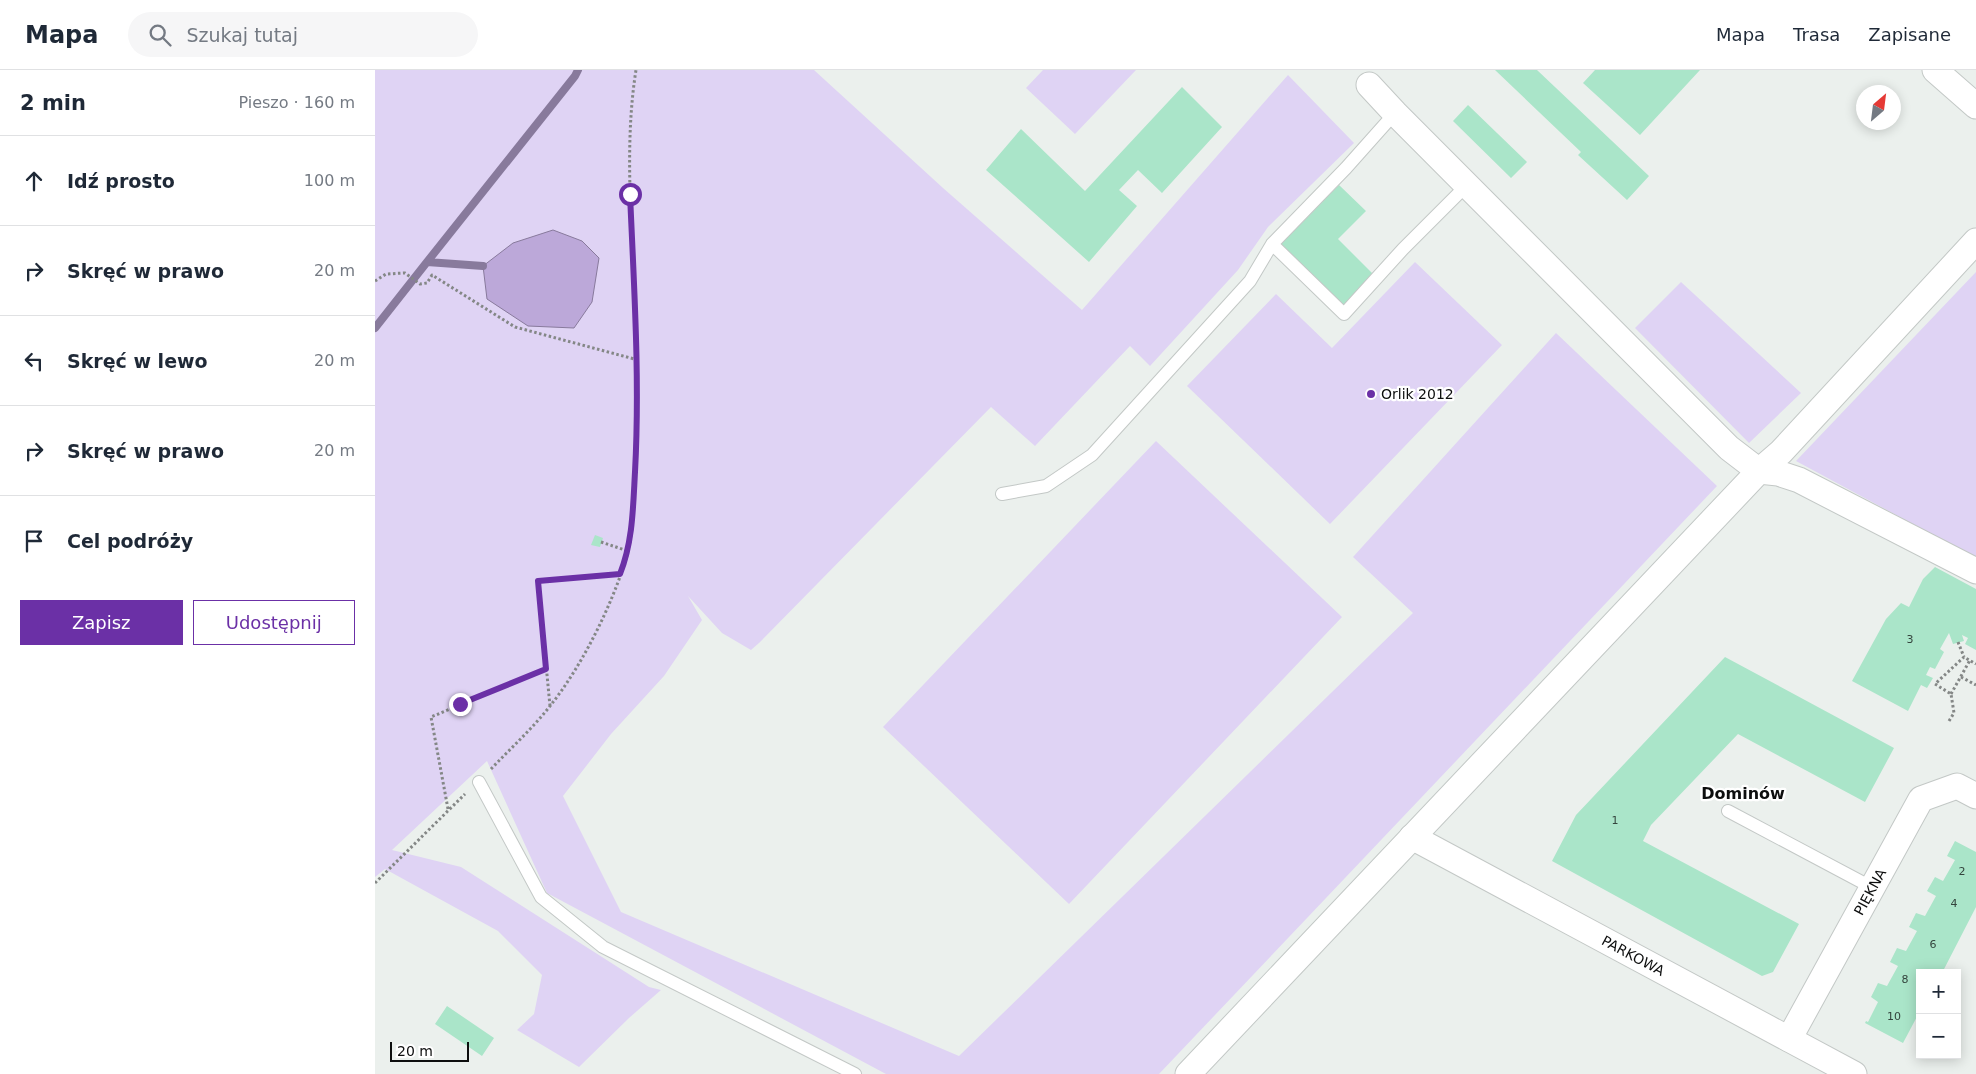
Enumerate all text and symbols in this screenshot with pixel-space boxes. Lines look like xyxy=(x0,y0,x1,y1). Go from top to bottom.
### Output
search box xyxy=(128,12,478,57)
text: Mapa xyxy=(25,21,98,49)
icon: search xyxy=(146,21,174,49)
text: Szukaj tutaj xyxy=(186,24,298,46)
text: Mapa xyxy=(1716,24,1765,45)
text: Trasa xyxy=(1793,24,1840,45)
text: Zapisane xyxy=(1868,24,1951,45)
north arrow xyxy=(1856,85,1901,130)
text: 2 min xyxy=(20,91,86,115)
text: Pieszo · 160 m xyxy=(238,93,355,112)
icon: ahead xyxy=(20,167,48,195)
text: Idź prosto xyxy=(67,170,175,192)
text: 100 m xyxy=(304,171,355,190)
route start xyxy=(619,183,642,206)
icon: right xyxy=(20,257,48,285)
text: Skręć w prawo xyxy=(67,260,224,282)
text: 20 m xyxy=(314,261,355,280)
icon: left xyxy=(20,347,48,375)
text: Skręć w lewo xyxy=(67,350,208,372)
text: 20 m xyxy=(314,351,355,370)
place label: Orlik 2012 xyxy=(1381,386,1454,402)
marker: Orlik 2012 xyxy=(1365,388,1377,400)
icon: right xyxy=(20,437,48,465)
text: Skręć w prawo xyxy=(67,440,224,462)
text: 20 m xyxy=(314,441,355,460)
icon: arrive xyxy=(20,527,48,555)
text: Cel podróży xyxy=(67,530,193,552)
button: Zapisz xyxy=(20,600,183,645)
button: Udostępnij xyxy=(193,600,355,645)
house number: 3 xyxy=(1907,633,1914,646)
route end xyxy=(449,693,472,716)
district label: Dominów xyxy=(1701,784,1785,803)
house number: 1 xyxy=(1612,814,1619,827)
street label: PIĘKNA xyxy=(1851,865,1889,918)
house number: 2 xyxy=(1959,865,1966,878)
house number: 4 xyxy=(1951,897,1958,910)
street label: PARKOWA xyxy=(1599,932,1668,979)
house number: 6 xyxy=(1930,938,1937,951)
map controls xyxy=(1916,969,1961,1059)
button: + xyxy=(1916,969,1961,1014)
house number: 8 xyxy=(1902,973,1909,986)
house number: 10 xyxy=(1887,1010,1901,1023)
button: − xyxy=(1916,1014,1961,1059)
scale bar xyxy=(390,1039,469,1062)
text: 20 m xyxy=(397,1043,433,1059)

